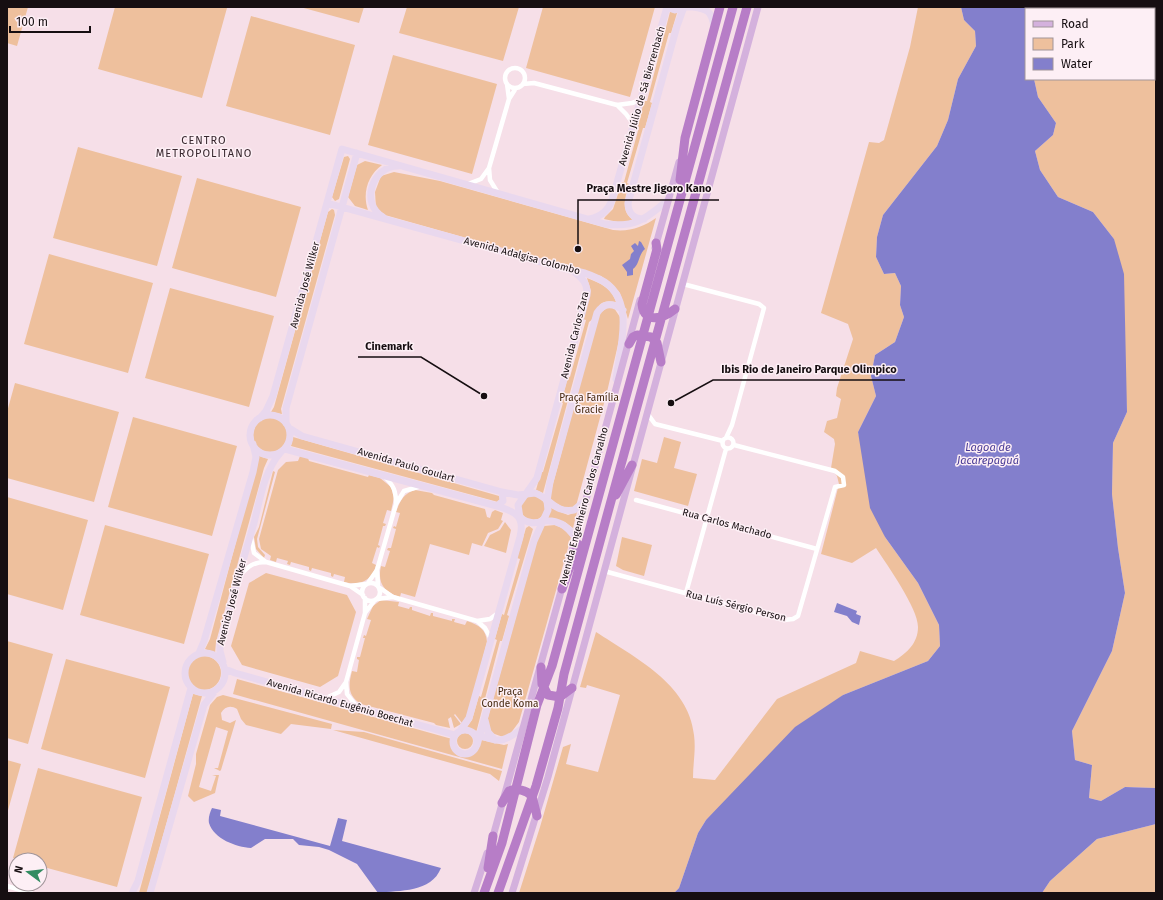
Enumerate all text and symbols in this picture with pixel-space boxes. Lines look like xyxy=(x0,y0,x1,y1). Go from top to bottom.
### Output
scale bar xyxy=(10,8,90,34)
legend xyxy=(1025,8,1155,80)
text: 100 m xyxy=(16,15,48,29)
text: Road xyxy=(1061,17,1089,31)
street label: Avenida Júlio de Sá Bierrenbach xyxy=(615,25,668,167)
text: Park xyxy=(1061,37,1085,51)
text: Water xyxy=(1061,57,1093,71)
district label: CENTRO METROPOLITANO xyxy=(156,134,252,160)
callout: Praça Mestre Jigoro Kano xyxy=(578,177,719,200)
text: Praça Mestre Jigoro Kano xyxy=(587,182,712,195)
street label: Avenida Adalgisa Colombo xyxy=(463,235,582,277)
street label: Avenida José Wilker xyxy=(288,240,322,329)
street label: Avenida Carlos Zara xyxy=(558,290,592,380)
callout: Cinemark xyxy=(358,334,421,357)
text: Cinemark xyxy=(365,340,414,353)
callout: Ibis Rio de Janeiro Parque Olimpico xyxy=(713,357,905,380)
text: Ibis Rio de Janeiro Parque Olimpico xyxy=(721,363,897,376)
park label: Praça Família Gracie xyxy=(559,391,619,416)
street label: Avenida Engenheiro Carlos Carvalho xyxy=(557,426,611,586)
water label: Lagoa de Jacarepaguá xyxy=(956,441,1019,467)
street label: Avenida Paulo Goulart xyxy=(356,445,456,485)
street label: Rua Carlos Machado xyxy=(681,506,773,542)
street label: Avenida José Wilker xyxy=(215,557,249,646)
street label: Rua Luís Sérgio Person xyxy=(685,587,788,624)
street label: Avenida Ricardo Eugênio Boechat xyxy=(265,676,415,730)
park label: Praça Conde Koma xyxy=(482,686,538,710)
north arrow xyxy=(8,852,48,892)
text: N xyxy=(12,864,26,875)

